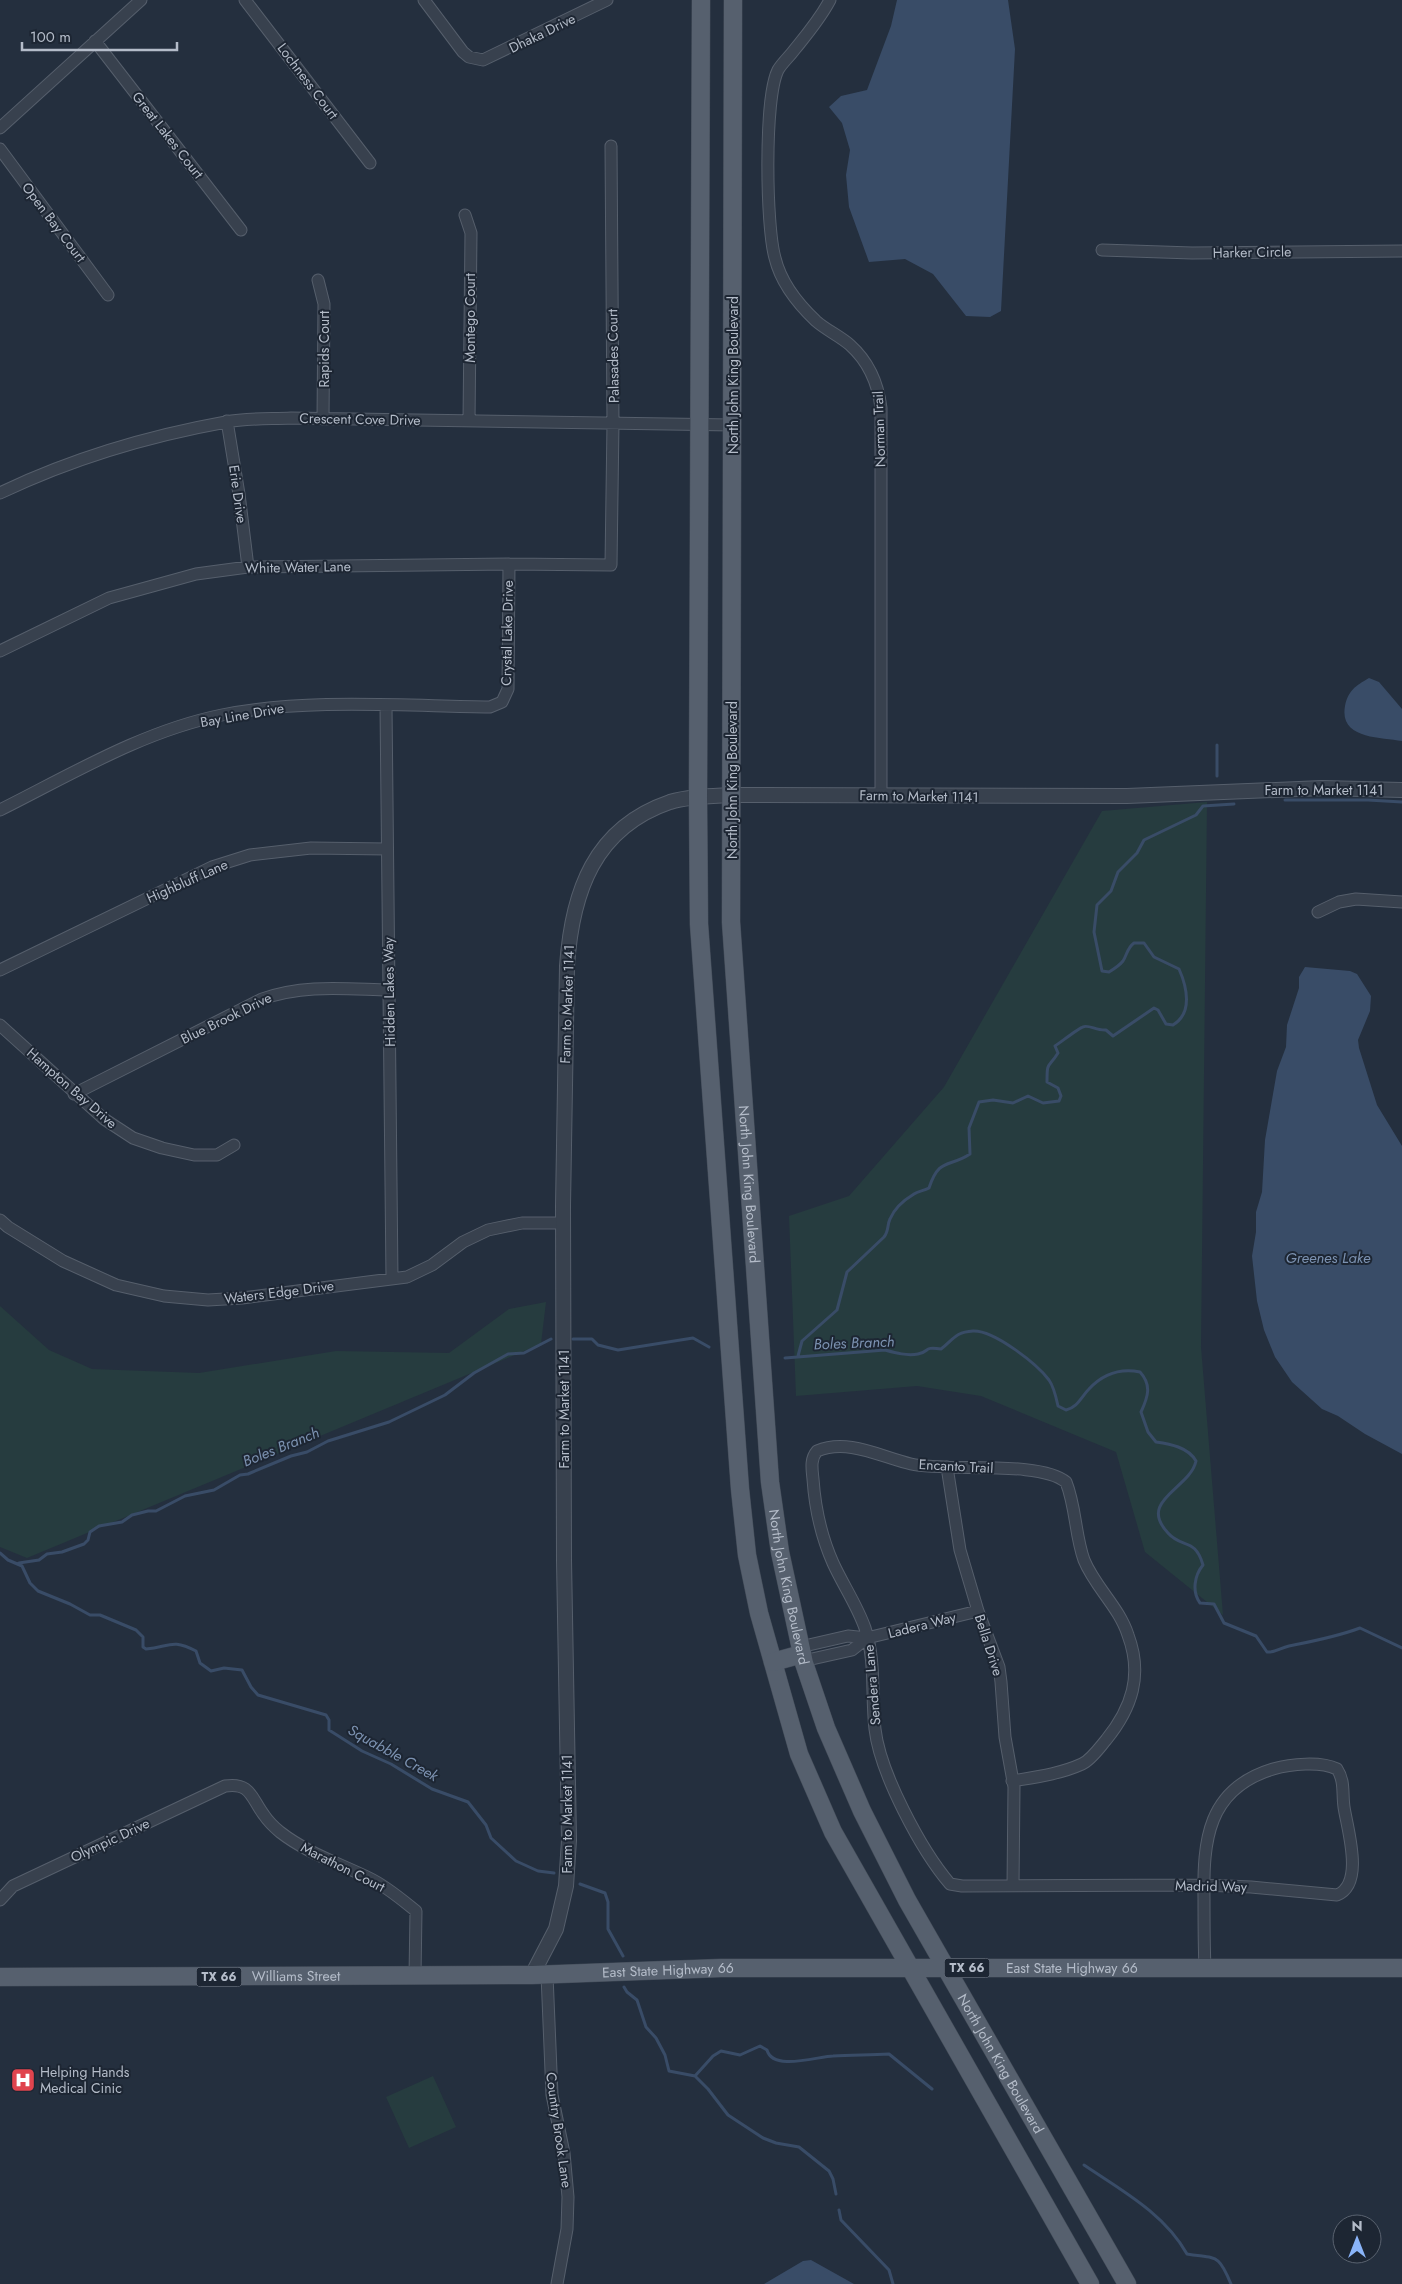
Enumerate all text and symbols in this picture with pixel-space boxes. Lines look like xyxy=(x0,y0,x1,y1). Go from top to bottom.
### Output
street label: Dhaka Drive xyxy=(505,8,579,58)
scale bar xyxy=(22,20,178,52)
text: 100 m xyxy=(30,26,71,48)
street label: Lochness Court xyxy=(273,39,344,124)
street label: Great Lakes Court xyxy=(128,87,209,183)
street label: Open Bay Court xyxy=(17,178,91,267)
street label: Harker Circle xyxy=(1213,241,1291,263)
street label: Montego Court xyxy=(460,273,480,363)
street label: North John King Boulevard xyxy=(723,296,743,454)
street label: Palasades Court xyxy=(602,308,624,403)
street label: Rapids Court xyxy=(314,310,334,387)
street label: Norman Trail xyxy=(868,391,890,467)
street label: Crescent Cove Drive xyxy=(299,408,421,430)
street label: Erie Drive xyxy=(224,464,252,524)
street label: White Water Lane xyxy=(245,556,351,578)
street label: Crystal Lake Drive xyxy=(496,580,518,686)
street label: Bay Line Drive xyxy=(199,698,285,732)
street label: North John King Boulevard xyxy=(722,701,742,859)
street label: Farm to Market 1141 xyxy=(1264,780,1384,800)
street label: Farm to Market 1141 xyxy=(859,785,979,807)
street label: Highbluff Lane xyxy=(143,854,231,908)
street label: Hidden Lakes Way xyxy=(378,936,400,1047)
street label: Farm to Market 1141 xyxy=(555,944,579,1064)
street label: Blue Brook Drive xyxy=(177,987,275,1049)
street label: Hampton Bay Drive xyxy=(22,1043,122,1133)
street label: North John King Boulevard xyxy=(734,1105,765,1264)
water label: Greenes Lake xyxy=(1285,1247,1371,1269)
street label: Waters Edge Drive xyxy=(223,1275,335,1309)
water label: Boles Branch xyxy=(813,1331,895,1355)
street label: Farm to Market 1141 xyxy=(554,1349,574,1469)
water label: Boles Branch xyxy=(239,1422,323,1472)
street label: Encanto Trail xyxy=(918,1454,994,1478)
street label: North John King Boulevard xyxy=(764,1508,814,1666)
street label: Ladera Way xyxy=(886,1607,959,1643)
street label: Bella Drive xyxy=(970,1612,1008,1678)
street label: Sendera Lane xyxy=(859,1644,885,1726)
water label: Squabble Creek xyxy=(344,1719,443,1787)
street label: Farm to Market 1141 xyxy=(557,1754,577,1874)
street label: Olympic Drive xyxy=(67,1813,153,1867)
street label: Marathon Court xyxy=(297,1837,389,1897)
street label: Madrid Way xyxy=(1175,1875,1248,1897)
street label: East State Highway 66 xyxy=(602,1958,734,1982)
street label: East State Highway 66 xyxy=(1006,1958,1138,1978)
road number: TX 66 xyxy=(944,1959,990,1978)
street label: Williams Street xyxy=(252,1966,341,1986)
road number: TX 66 xyxy=(196,1968,242,1986)
street label: North John King Boulevard xyxy=(953,1990,1049,2137)
place label: Helping Hands Medical Cinic xyxy=(40,2062,130,2098)
hospital icon: Helping Hands Medical Cinic xyxy=(10,2067,36,2093)
street label: Country Brook Lane xyxy=(541,2071,577,2189)
north arrow xyxy=(1332,2214,1382,2264)
text: N xyxy=(1351,2216,1363,2236)

